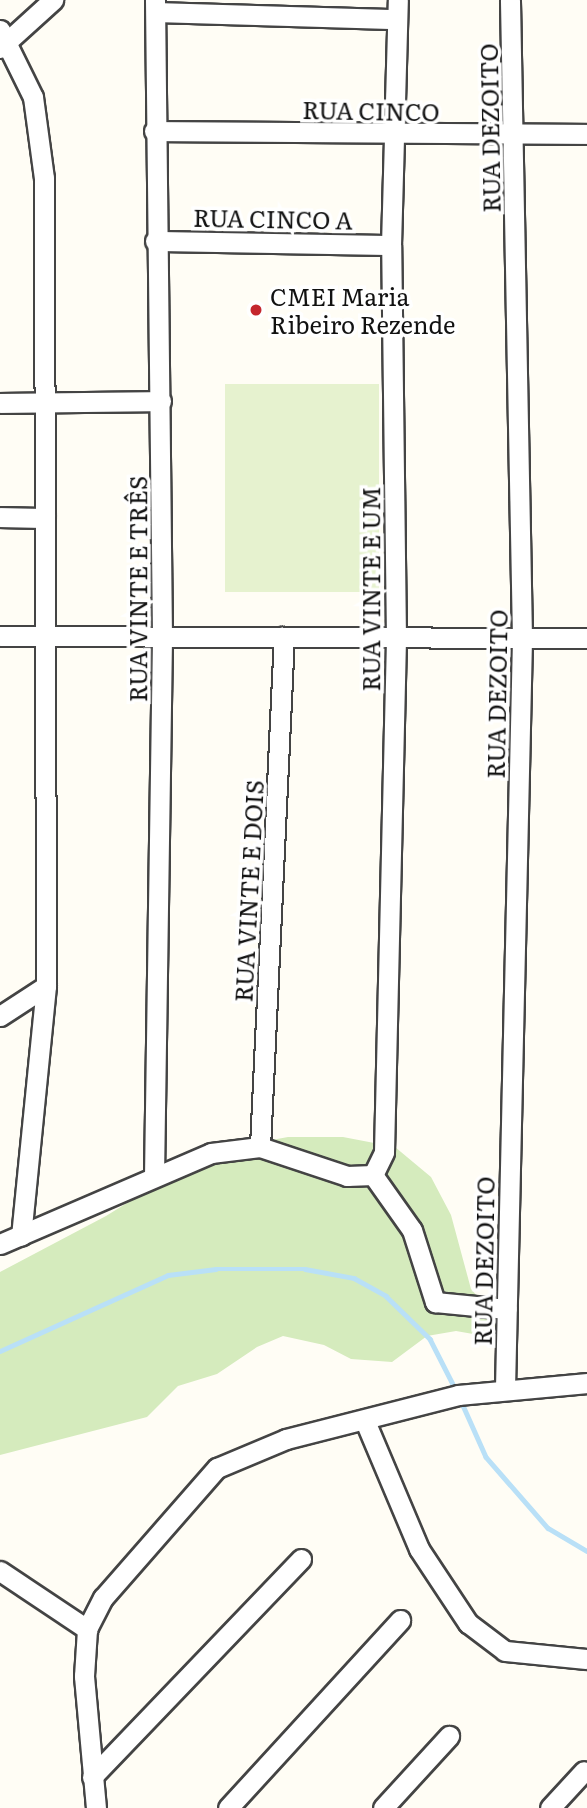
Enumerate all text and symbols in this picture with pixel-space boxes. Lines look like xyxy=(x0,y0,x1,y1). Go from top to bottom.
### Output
street label: RUA DEZOITO xyxy=(473,43,505,213)
street label: RUA CINCO xyxy=(302,94,440,126)
street label: RUA CINCO A xyxy=(193,202,353,234)
place label: CMEI Maria Ribeiro Rezende xyxy=(270,282,455,338)
marker: CMEI Maria Ribeiro Rezende xyxy=(248,302,264,318)
street label: RUA VINTE E TRÊS xyxy=(123,476,151,702)
street label: RUA VINTE E UM xyxy=(356,487,384,691)
street label: RUA DEZOITO xyxy=(480,609,512,779)
street label: RUA VINTE E DOIS xyxy=(228,779,268,1003)
street label: RUA DEZOITO xyxy=(467,1176,499,1346)

